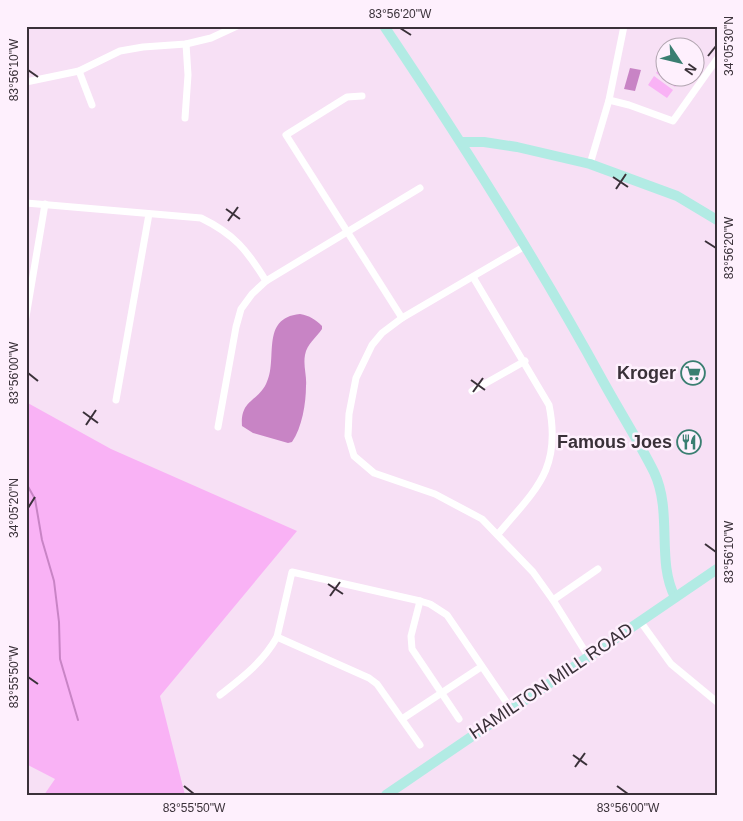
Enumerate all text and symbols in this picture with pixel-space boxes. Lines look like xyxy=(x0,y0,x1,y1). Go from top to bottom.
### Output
text: 83°56'20"W xyxy=(369,7,432,21)
text: 34°05'30"N xyxy=(722,16,736,76)
text: 83°56'10"W xyxy=(7,38,21,101)
north arrow xyxy=(656,38,706,88)
text: N xyxy=(681,61,700,78)
text: 83°56'20"W xyxy=(722,216,736,279)
text: 83°56'00"W xyxy=(7,341,21,404)
supermarket icon: Kroger xyxy=(680,360,706,386)
place label: Kroger xyxy=(617,363,676,383)
restaurant icon: Famous Joes xyxy=(676,429,702,455)
place label: Famous Joes xyxy=(557,432,672,452)
text: 34°05'20"N xyxy=(7,478,21,538)
text: 83°56'10"W xyxy=(722,520,736,583)
street label: HAMILTON MILL ROAD xyxy=(466,619,636,743)
text: 83°55'50"W xyxy=(7,645,21,708)
text: 83°55'50"W xyxy=(163,801,226,815)
text: 83°56'00"W xyxy=(597,801,660,815)

